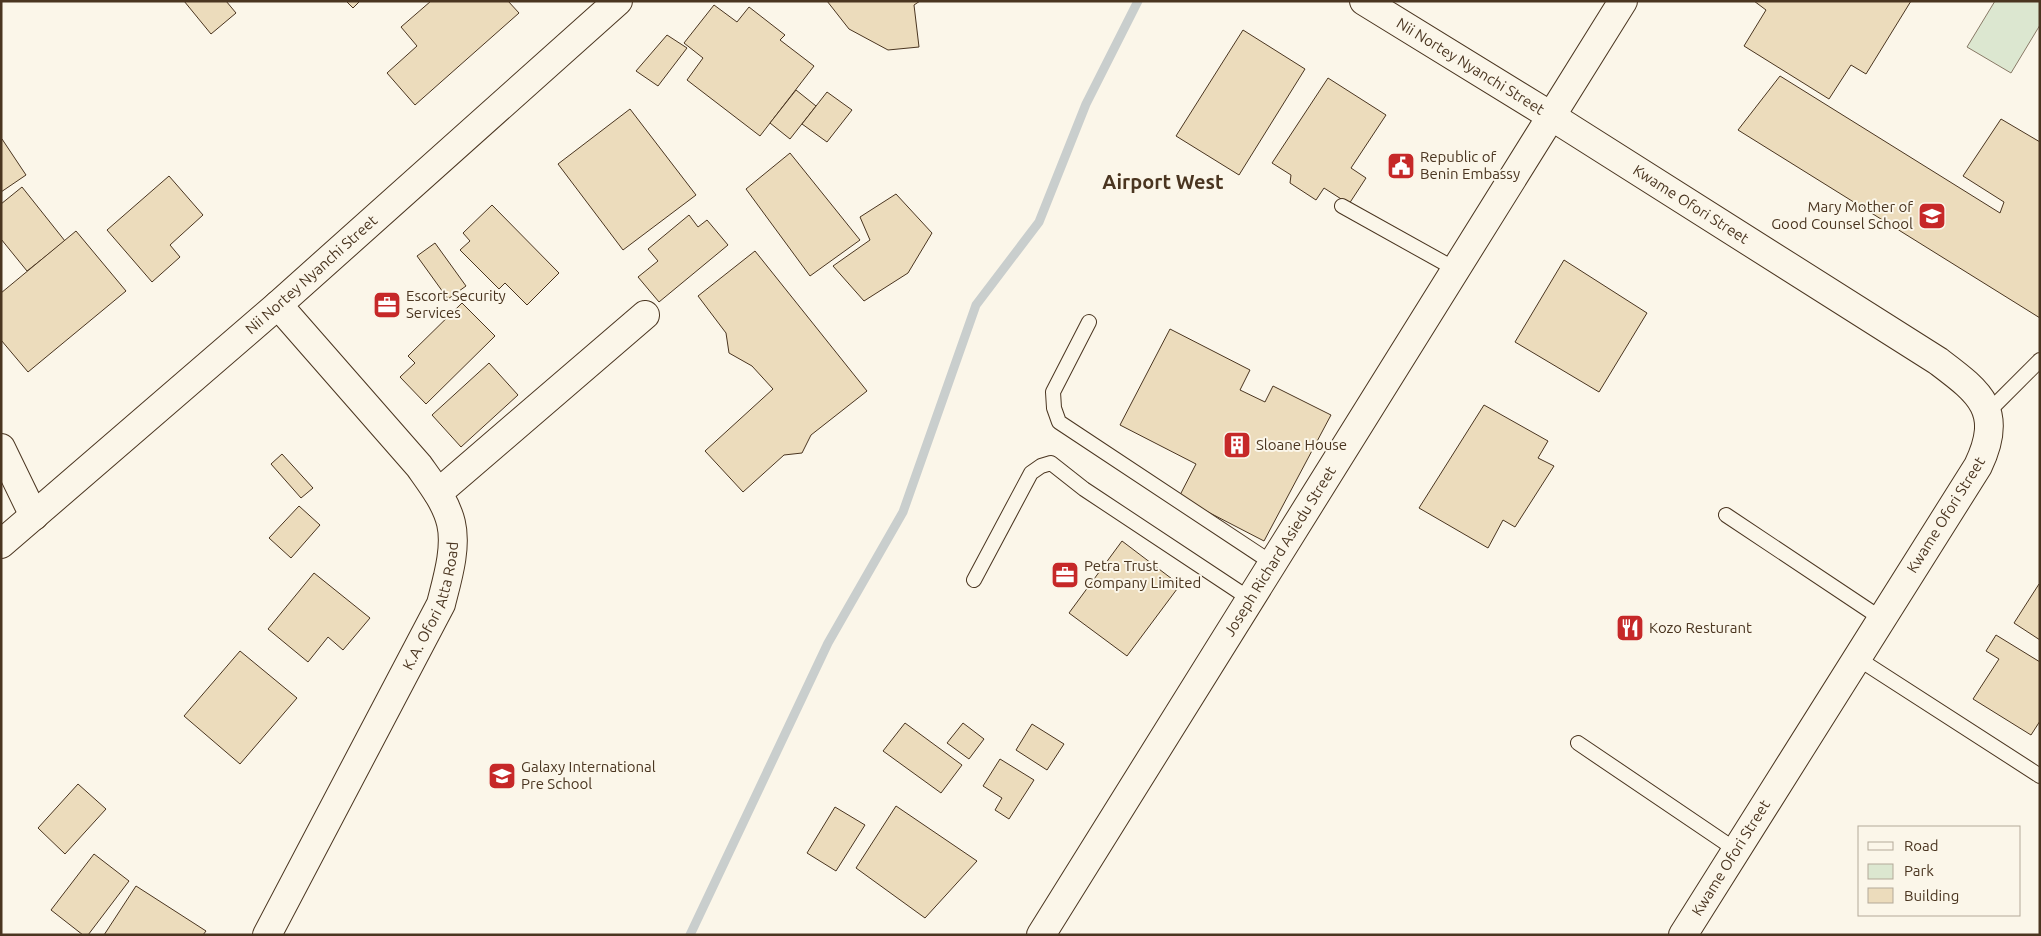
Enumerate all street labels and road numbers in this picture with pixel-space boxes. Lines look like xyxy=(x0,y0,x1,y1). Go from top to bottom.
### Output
street label: Nii Nortey Nyanchi Street xyxy=(1394,14,1548,118)
street label: Kwame Ofori Street xyxy=(1630,161,1752,247)
street label: Nii Nortey Nyanchi Street xyxy=(242,211,381,337)
street label: Kwame Ofori Street xyxy=(1903,454,1988,576)
street label: Joseph Richard Asiedu Street xyxy=(1220,463,1339,639)
street label: K.A. Ofori Atta Road xyxy=(399,541,461,673)
street label: Kwame Ofori Street xyxy=(1688,797,1773,919)

